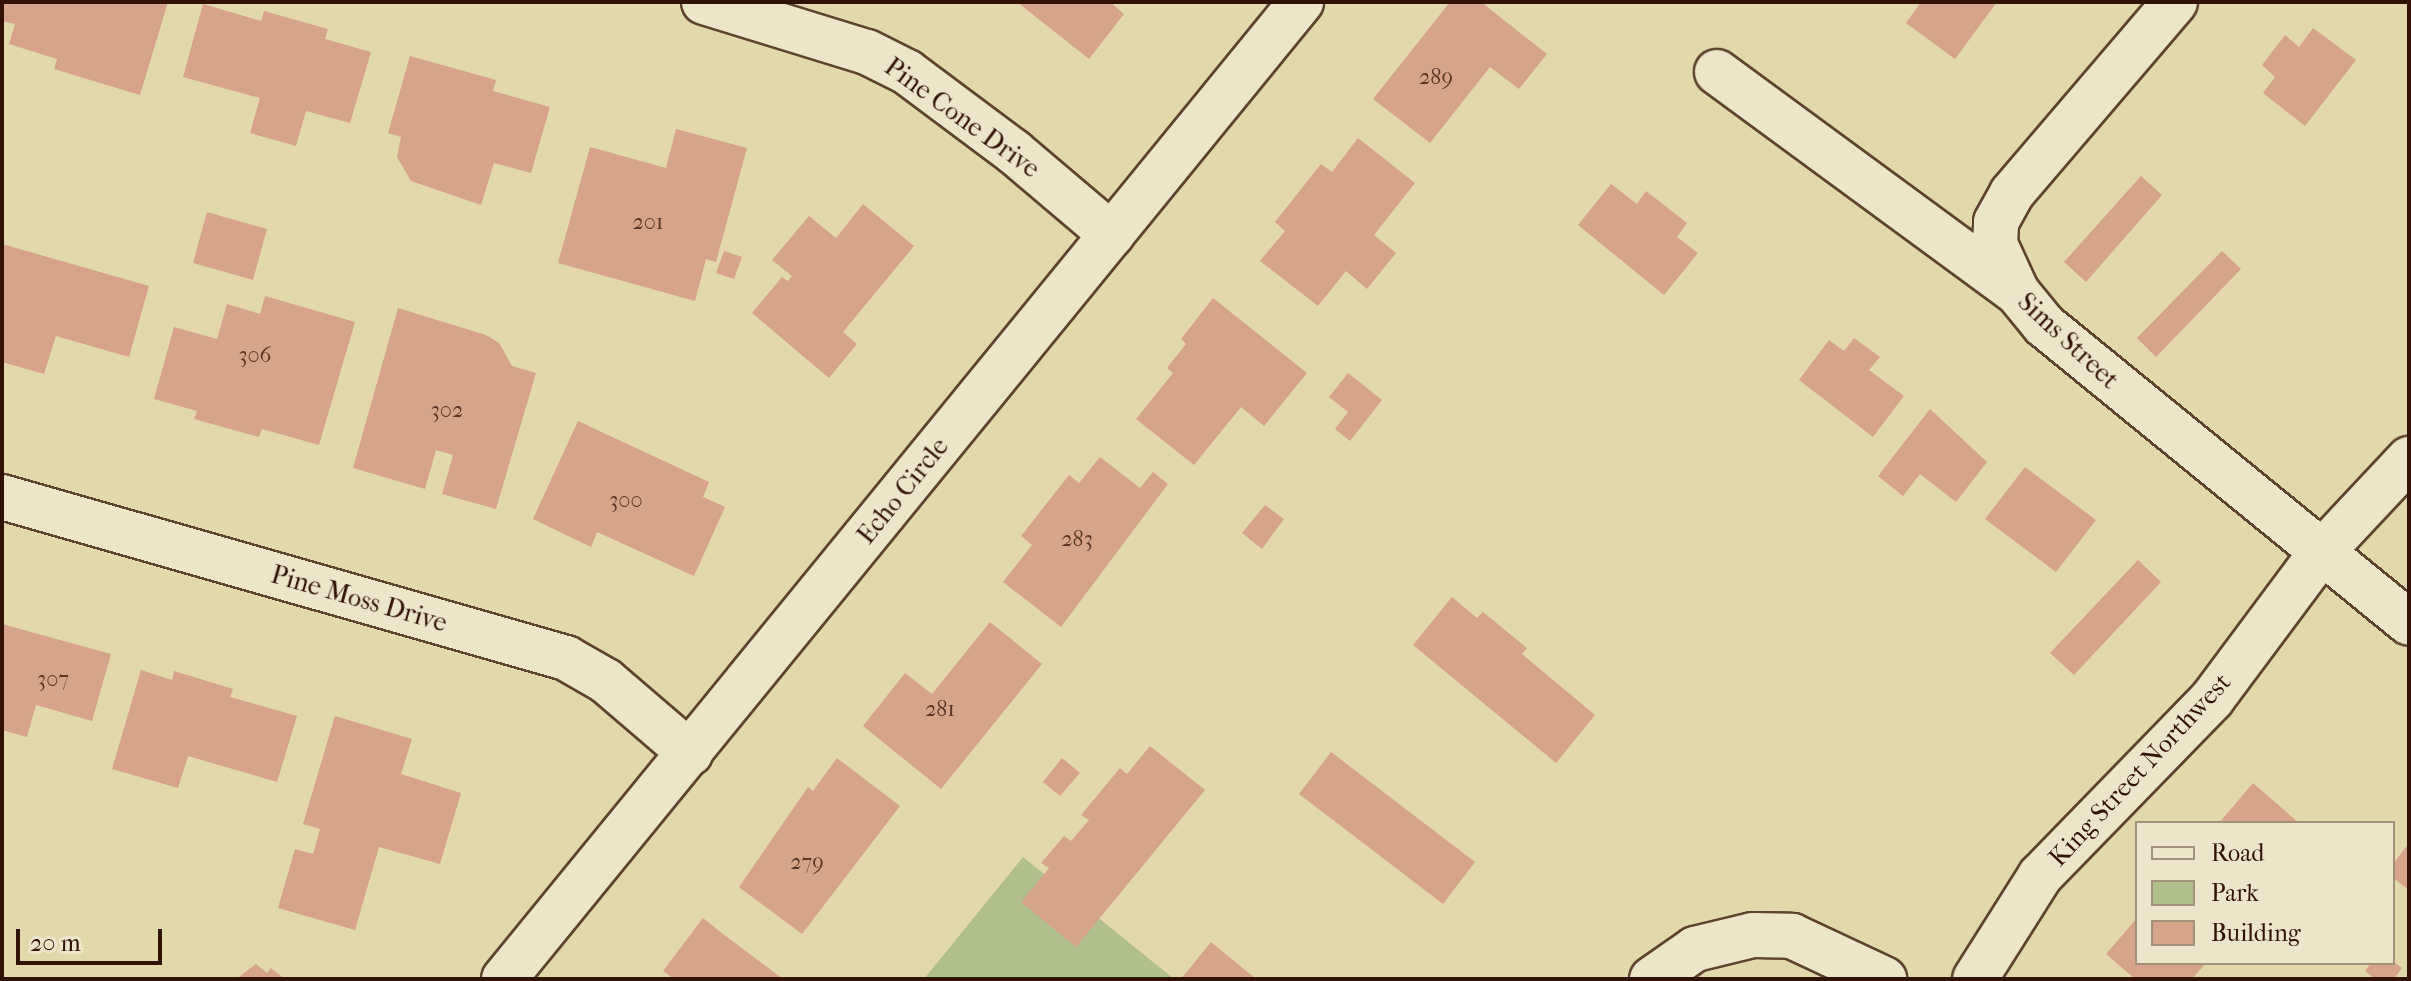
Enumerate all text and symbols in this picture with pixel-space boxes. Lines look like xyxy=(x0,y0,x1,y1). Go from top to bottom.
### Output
street label: Pine Cone Drive xyxy=(878,51,1046,185)
house number: 289 xyxy=(1419,65,1453,91)
house number: 201 xyxy=(632,210,664,236)
street label: Sims Street xyxy=(2011,286,2125,396)
house number: 306 xyxy=(238,343,272,369)
house number: 302 xyxy=(431,398,463,424)
street label: Echo Circle xyxy=(851,432,955,550)
house number: 300 xyxy=(609,488,643,514)
house number: 283 xyxy=(1061,527,1093,553)
street label: Pine Moss Drive xyxy=(267,559,451,639)
house number: 307 xyxy=(37,667,69,693)
street label: King Street Northwest xyxy=(2042,667,2238,873)
house number: 281 xyxy=(925,697,955,723)
legend xyxy=(2135,821,2395,965)
text: Road xyxy=(2211,839,2264,867)
house number: 279 xyxy=(790,850,824,876)
text: Park xyxy=(2211,879,2259,907)
scale bar xyxy=(20,913,166,963)
text: Building xyxy=(2211,919,2301,947)
text: 20 m xyxy=(30,929,81,957)

